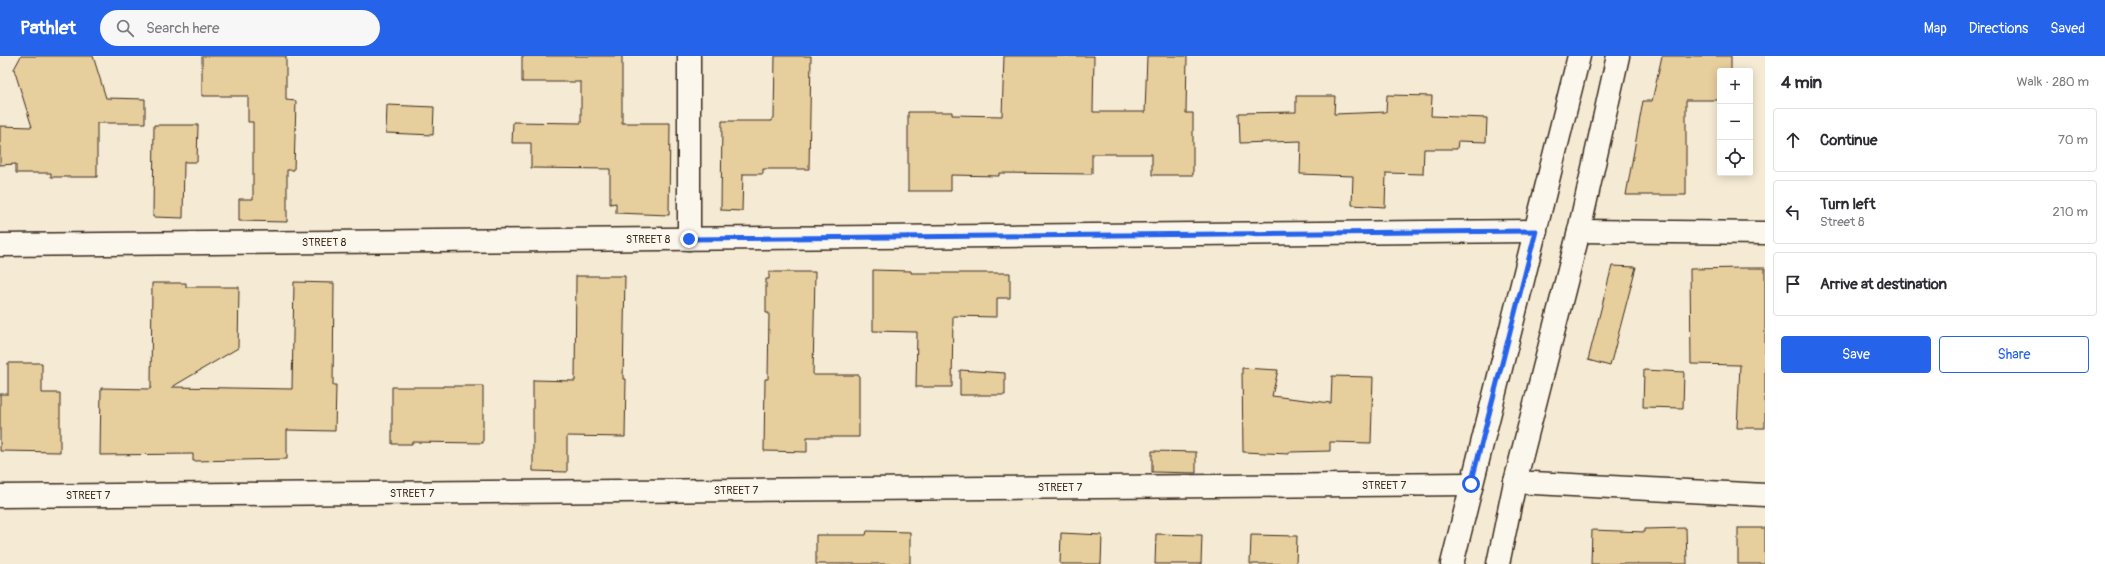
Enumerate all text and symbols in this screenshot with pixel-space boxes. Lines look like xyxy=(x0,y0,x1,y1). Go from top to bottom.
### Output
search box xyxy=(100,10,380,46)
text: Pathlet xyxy=(20,16,76,40)
icon: search xyxy=(114,17,136,39)
text: Search here xyxy=(146,19,219,38)
text: Map xyxy=(1924,20,1947,37)
text: Directions xyxy=(1969,20,2028,37)
text: Saved xyxy=(2050,20,2085,37)
map controls xyxy=(1717,68,1753,176)
button: + xyxy=(1717,68,1753,104)
text: 4 min xyxy=(1781,72,1822,93)
text: Walk · 280 m xyxy=(2016,74,2089,90)
button: − xyxy=(1717,104,1753,140)
icon: ahead xyxy=(1782,129,1804,151)
text: Continue xyxy=(1820,131,1878,150)
text: 70 m xyxy=(2058,132,2088,148)
button: locate xyxy=(1717,140,1753,176)
text: Turn left xyxy=(1820,195,1876,214)
icon: left xyxy=(1782,201,1804,223)
text: 210 m xyxy=(2052,204,2088,220)
text: Street 8 xyxy=(1820,214,1865,230)
route end xyxy=(680,230,698,248)
street label: STREET 8 xyxy=(626,233,671,246)
street label: STREET 8 xyxy=(302,236,347,249)
icon: arrive xyxy=(1782,273,1804,295)
text: Arrive at destination xyxy=(1820,275,1947,294)
button: Save xyxy=(1781,336,1931,373)
button: Share xyxy=(1939,336,2089,373)
route start xyxy=(1462,475,1480,493)
street label: STREET 7 xyxy=(1362,479,1406,492)
street label: STREET 7 xyxy=(1038,481,1082,494)
street label: STREET 7 xyxy=(714,484,758,497)
street label: STREET 7 xyxy=(390,487,434,500)
street label: STREET 7 xyxy=(66,489,110,502)

